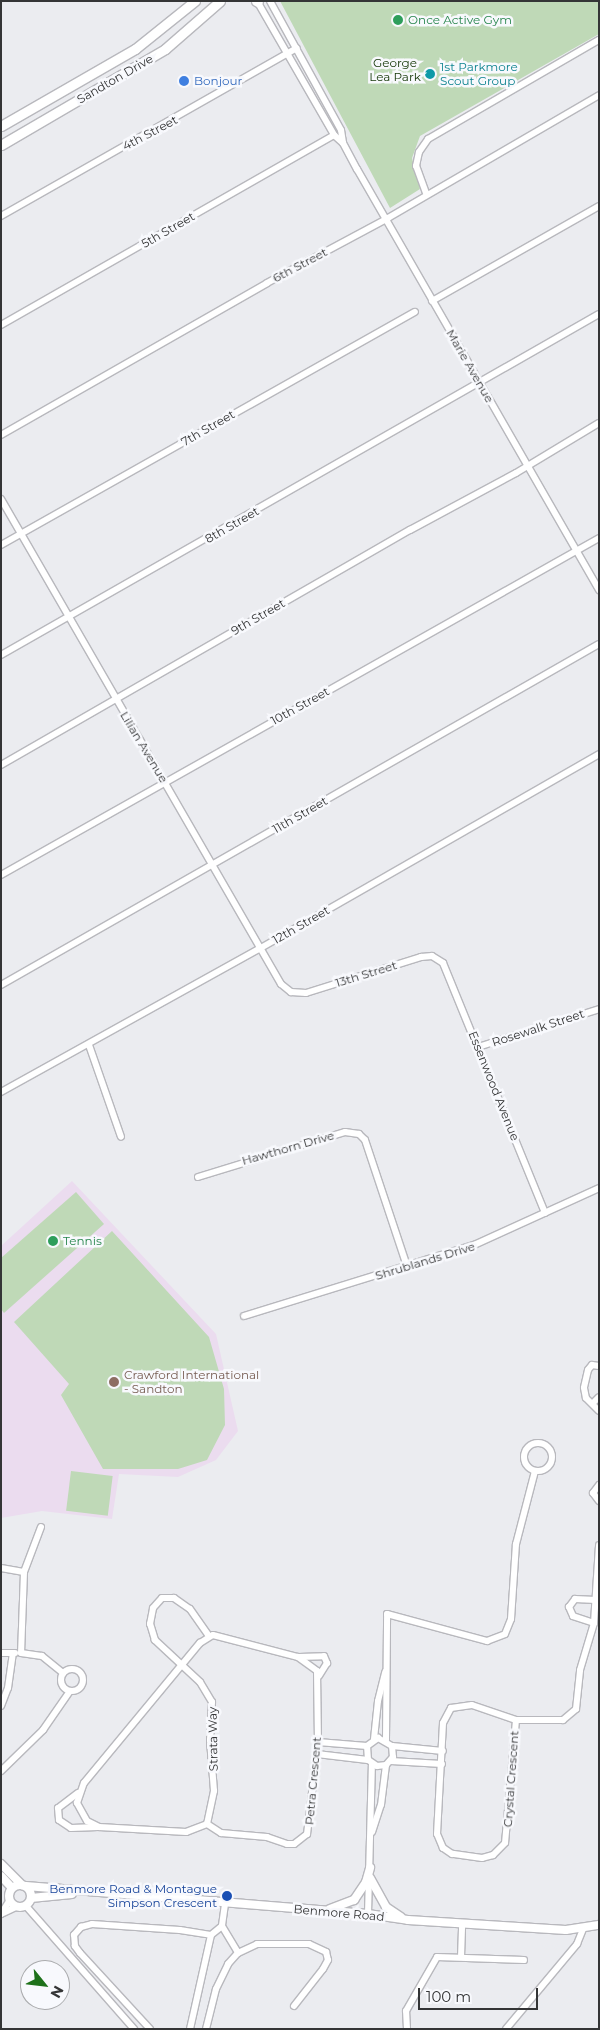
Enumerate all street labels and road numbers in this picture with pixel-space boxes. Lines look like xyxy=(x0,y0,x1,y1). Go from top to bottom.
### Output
street label: Sandton Drive xyxy=(74,51,156,107)
street label: 4th Street xyxy=(120,112,180,154)
street label: 5th Street xyxy=(139,209,197,251)
street label: 6th Street xyxy=(270,245,330,285)
street label: Marie Avenue xyxy=(443,327,497,405)
street label: 7th Street xyxy=(179,407,237,449)
street label: 8th Street xyxy=(202,504,262,546)
street label: 9th Street xyxy=(228,596,288,638)
street label: 10th Street xyxy=(268,684,332,728)
street label: Lilian Avenue xyxy=(117,709,171,785)
street label: 11th Street xyxy=(270,793,330,837)
street label: 12th Street xyxy=(270,903,332,947)
street label: 13th Street xyxy=(334,958,398,990)
street label: Rosewalk Street xyxy=(490,1006,586,1050)
street label: Essenwood Avenue xyxy=(465,1029,523,1143)
street label: Hawthorn Drive xyxy=(240,1128,336,1168)
street label: Shrublands Drive xyxy=(373,1239,477,1283)
street label: Strata Way xyxy=(205,1707,221,1771)
street label: Crystal Crescent xyxy=(500,1730,522,1828)
street label: Petra Crescent xyxy=(302,1736,324,1826)
street label: Benmore Road xyxy=(293,1902,385,1924)

